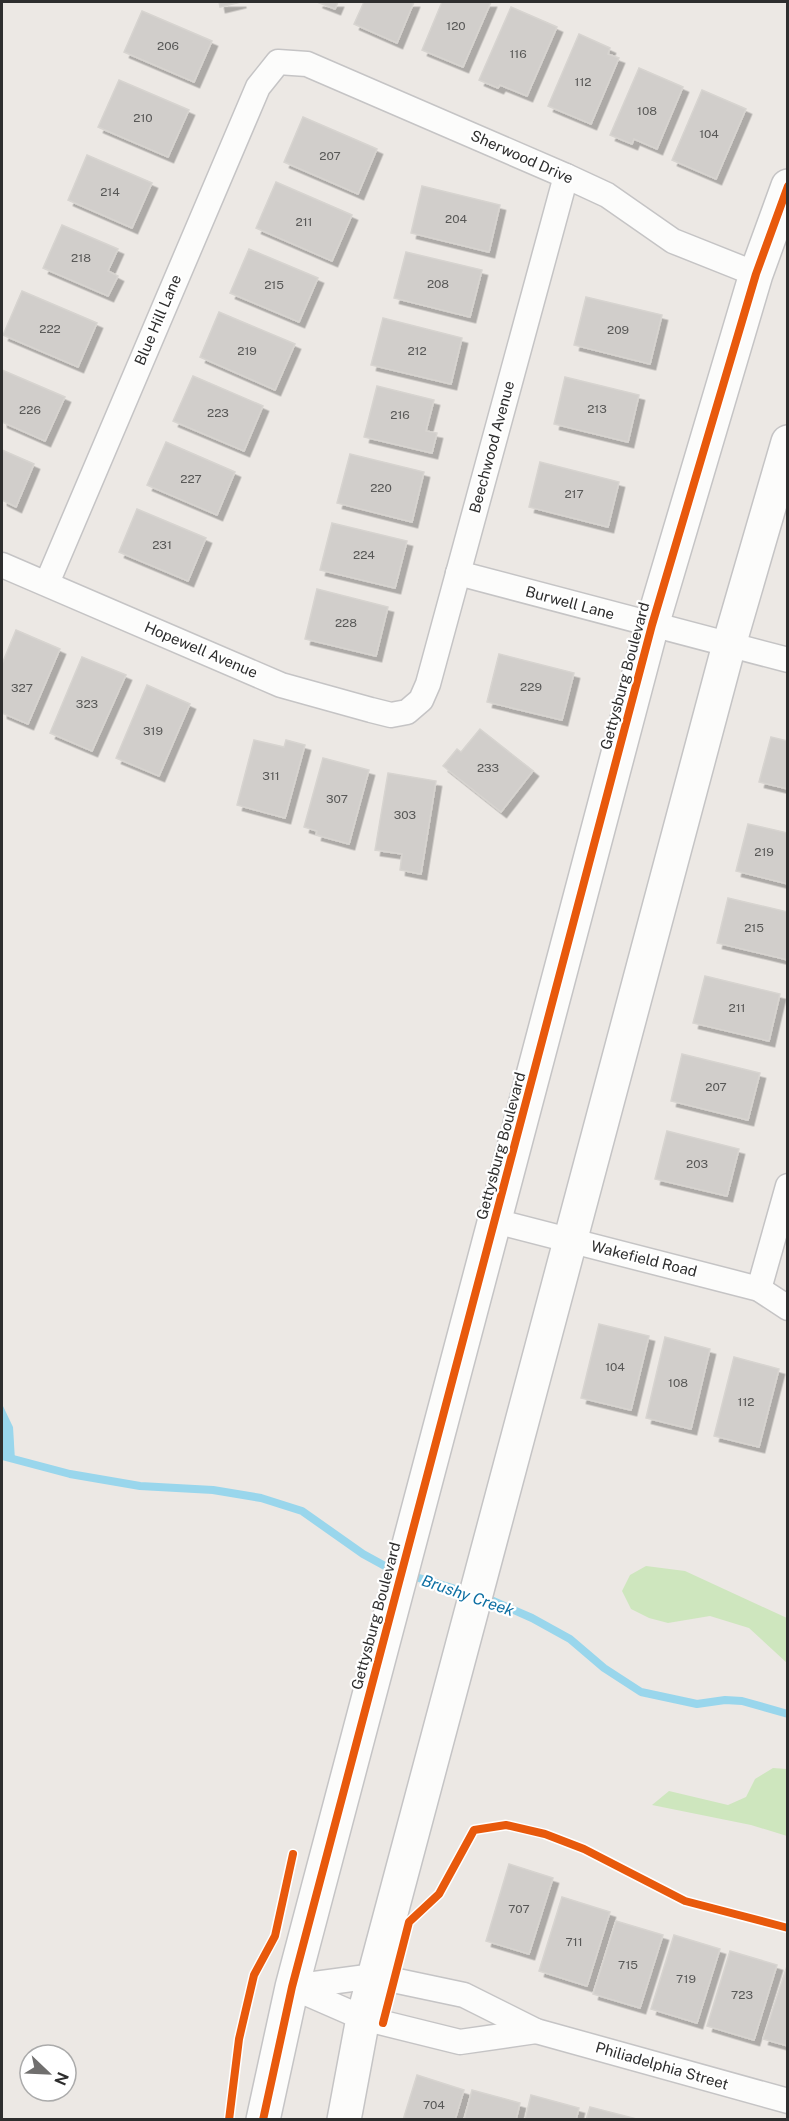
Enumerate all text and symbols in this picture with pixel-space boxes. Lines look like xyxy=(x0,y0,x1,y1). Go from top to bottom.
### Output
house number: 120 xyxy=(446,19,466,33)
house number: 206 xyxy=(157,39,179,53)
house number: 116 xyxy=(509,47,527,61)
house number: 112 xyxy=(575,75,591,89)
house number: 108 xyxy=(637,104,657,118)
house number: 210 xyxy=(133,111,153,125)
street label: Sherwood Drive xyxy=(468,126,576,187)
house number: 104 xyxy=(699,127,719,141)
house number: 207 xyxy=(319,149,341,163)
house number: 214 xyxy=(100,185,120,199)
house number: 204 xyxy=(445,212,467,226)
house number: 211 xyxy=(296,215,312,229)
house number: 218 xyxy=(71,251,91,265)
street label: Blue Hill Lane xyxy=(131,272,184,368)
house number: 208 xyxy=(427,277,449,291)
house number: 215 xyxy=(264,278,284,292)
house number: 222 xyxy=(39,322,61,336)
house number: 209 xyxy=(607,323,629,337)
house number: 219 xyxy=(237,344,257,358)
house number: 212 xyxy=(407,344,427,358)
street label: Beechwood Avenue xyxy=(466,379,517,515)
house number: 213 xyxy=(587,402,607,416)
house number: 226 xyxy=(19,403,41,417)
house number: 223 xyxy=(207,406,229,420)
house number: 216 xyxy=(390,408,410,422)
house number: 227 xyxy=(180,472,202,486)
house number: 220 xyxy=(370,481,392,495)
house number: 217 xyxy=(564,487,584,501)
house number: 231 xyxy=(152,538,172,552)
house number: 224 xyxy=(353,548,375,562)
street label: Burwell Lane xyxy=(524,582,616,623)
street label: Gettysburg Boulevard xyxy=(597,600,652,752)
house number: 228 xyxy=(335,616,357,630)
street label: Hopewell Avenue xyxy=(142,618,260,681)
house number: 229 xyxy=(520,680,542,694)
house number: 327 xyxy=(11,681,33,695)
house number: 323 xyxy=(76,697,98,711)
house number: 319 xyxy=(143,724,163,738)
house number: 233 xyxy=(477,761,499,775)
house number: 311 xyxy=(262,769,280,783)
house number: 307 xyxy=(326,792,348,806)
house number: 303 xyxy=(394,808,416,822)
house number: 219 xyxy=(754,845,774,859)
house number: 215 xyxy=(744,921,764,935)
house number: 211 xyxy=(729,1001,745,1015)
street label: Gettysburg Boulevard xyxy=(473,1070,528,1222)
house number: 207 xyxy=(705,1080,727,1094)
house number: 203 xyxy=(686,1157,708,1171)
street label: Wakefield Road xyxy=(589,1237,699,1280)
house number: 104 xyxy=(605,1360,625,1374)
house number: 108 xyxy=(668,1376,688,1390)
house number: 112 xyxy=(738,1395,754,1409)
street label: Gettysburg Boulevard xyxy=(348,1540,403,1692)
water label: Brushy Creek xyxy=(419,1571,517,1620)
house number: 707 xyxy=(508,1902,530,1916)
house number: 711 xyxy=(565,1935,583,1949)
house number: 715 xyxy=(618,1958,638,1972)
house number: 719 xyxy=(676,1972,696,1986)
house number: 723 xyxy=(731,1988,753,2002)
street label: Philiadelphia Street xyxy=(594,2038,731,2093)
north arrow xyxy=(18,2043,78,2103)
text: N xyxy=(50,2069,73,2088)
house number: 704 xyxy=(423,2098,445,2112)

